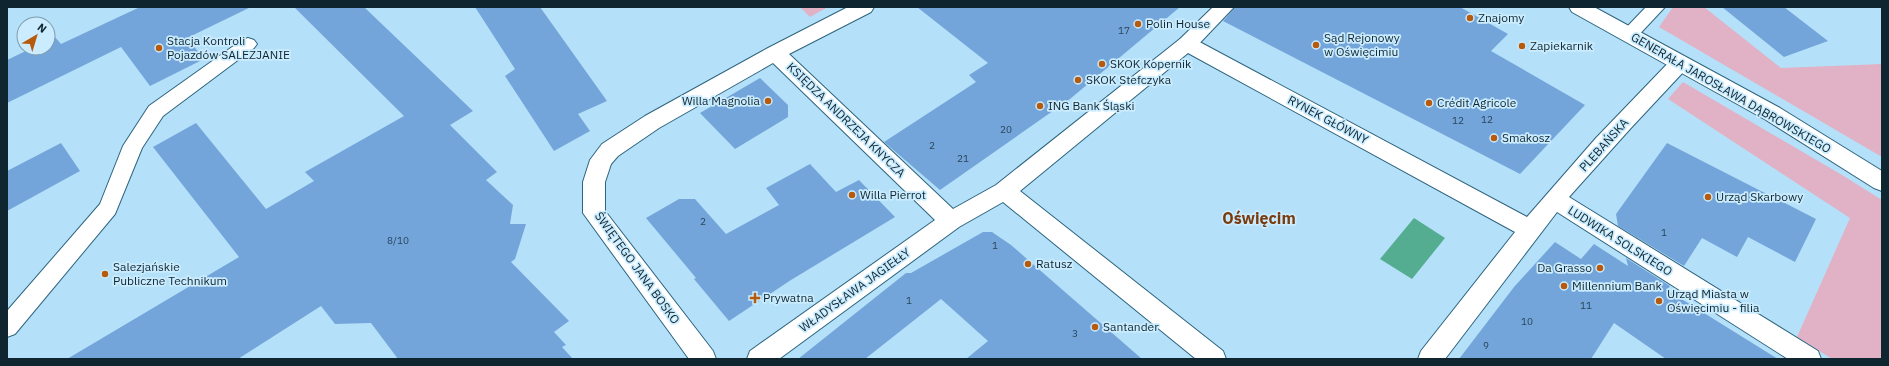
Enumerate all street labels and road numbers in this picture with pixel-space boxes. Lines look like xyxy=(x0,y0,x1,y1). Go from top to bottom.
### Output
street label: GENERAŁA JAROSŁAWA DĄBROWSKIEGO xyxy=(1629,29,1834,156)
street label: KSIĘDZA ANDRZEJA KNYCZA xyxy=(784,59,909,180)
street label: RYNEK GŁÓWNY xyxy=(1285,92,1371,147)
street label: PLEBAŃSKA xyxy=(1576,115,1632,174)
street label: LUDWIKA SOLSKIEGO xyxy=(1565,202,1675,279)
street label: ŚWIĘTEGO JANA BOSKO xyxy=(592,209,683,327)
street label: WŁADYSŁAWA JAGIEŁŁY xyxy=(796,244,913,335)

